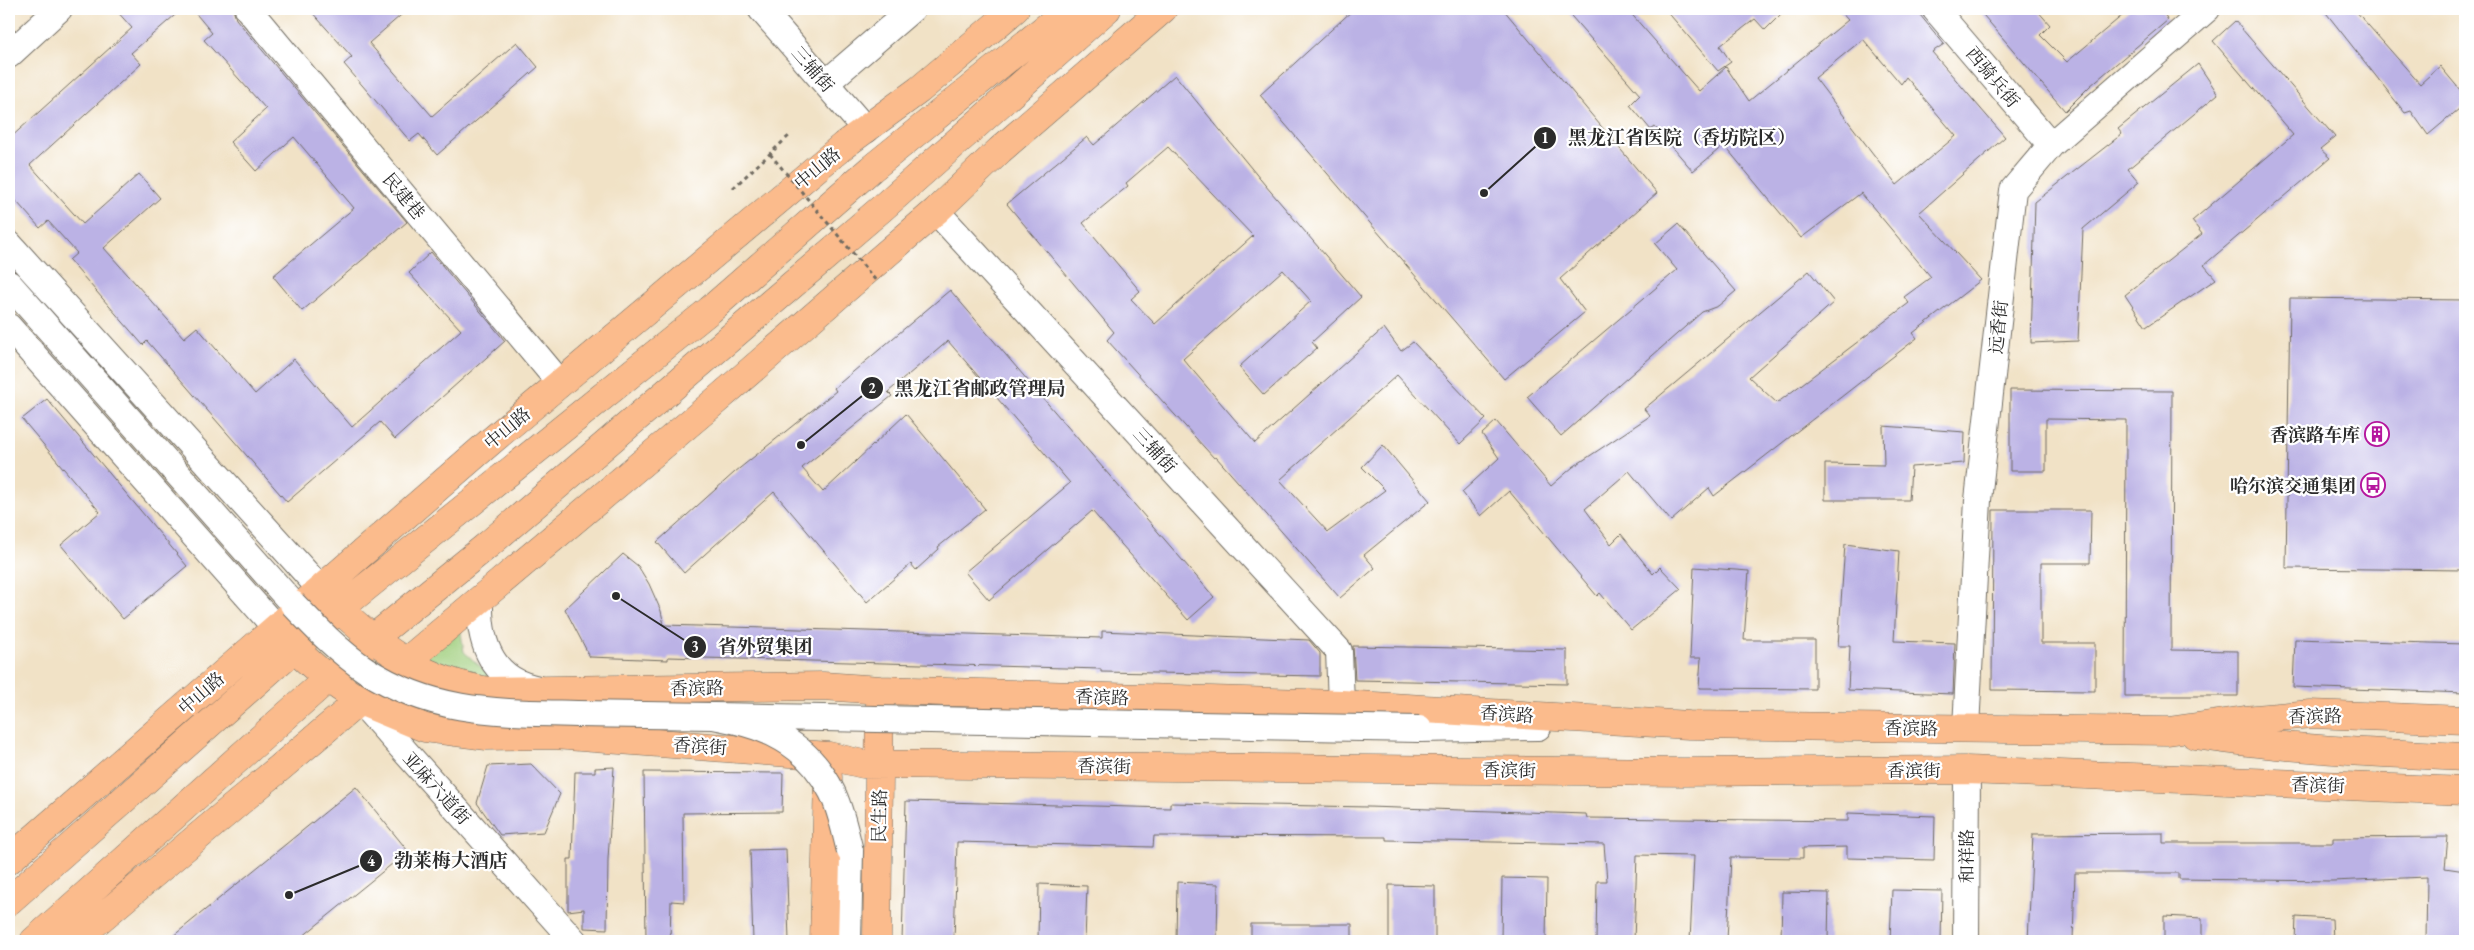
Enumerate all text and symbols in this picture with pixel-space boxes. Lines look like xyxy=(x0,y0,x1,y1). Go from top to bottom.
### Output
street label: 三辅街 xyxy=(787,41,839,97)
street label: 西骑兵街 xyxy=(1961,42,2025,112)
callout: 黑龙江省医院（香坊院区） xyxy=(1533,121,1806,155)
text: 黑龙江省医院（香坊院区） xyxy=(1568,125,1796,150)
text: 1 xyxy=(1541,128,1549,147)
street label: 中山路 xyxy=(789,142,845,194)
street label: 民建巷 xyxy=(378,168,430,224)
street label: 远香街 xyxy=(1984,299,2012,355)
callout: 黑龙江省邮政管理局 xyxy=(859,371,1075,405)
text: 黑龙江省邮政管理局 xyxy=(894,376,1066,401)
text: 2 xyxy=(868,378,876,397)
street label: 中山路 xyxy=(479,402,535,454)
building icon: 香滨路车库 xyxy=(2364,421,2390,447)
street label: 三辅街 xyxy=(1128,422,1182,478)
place label: 香滨路车库 xyxy=(2270,423,2360,446)
bus stop icon: 哈尔滨交通集团 xyxy=(2360,472,2386,498)
place label: 哈尔滨交通集团 xyxy=(2230,474,2356,497)
callout: 省外贸集团 xyxy=(683,630,823,664)
text: 省外贸集团 xyxy=(717,634,813,659)
text: 3 xyxy=(691,637,699,656)
street label: 中山路 xyxy=(173,667,229,719)
street label: 香滨路 xyxy=(670,676,724,700)
street label: 香滨路 xyxy=(1075,685,1129,709)
street label: 香滨路 xyxy=(1479,701,1535,727)
street label: 香滨路 xyxy=(2288,704,2342,728)
street label: 香滨路 xyxy=(1884,716,1938,740)
street label: 香滨街 xyxy=(672,733,728,759)
street label: 亚麻六道街 xyxy=(398,747,476,829)
street label: 香滨街 xyxy=(1077,754,1131,778)
street label: 香滨街 xyxy=(1482,758,1536,782)
street label: 香滨街 xyxy=(1887,759,1941,782)
street label: 香滨街 xyxy=(2291,773,2345,797)
street label: 民生路 xyxy=(867,789,891,843)
street label: 和祥路 xyxy=(1955,829,1978,883)
callout: 勃莱梅大酒店 xyxy=(359,844,518,878)
text: 勃莱梅大酒店 xyxy=(394,848,508,873)
text: 4 xyxy=(367,851,376,870)

